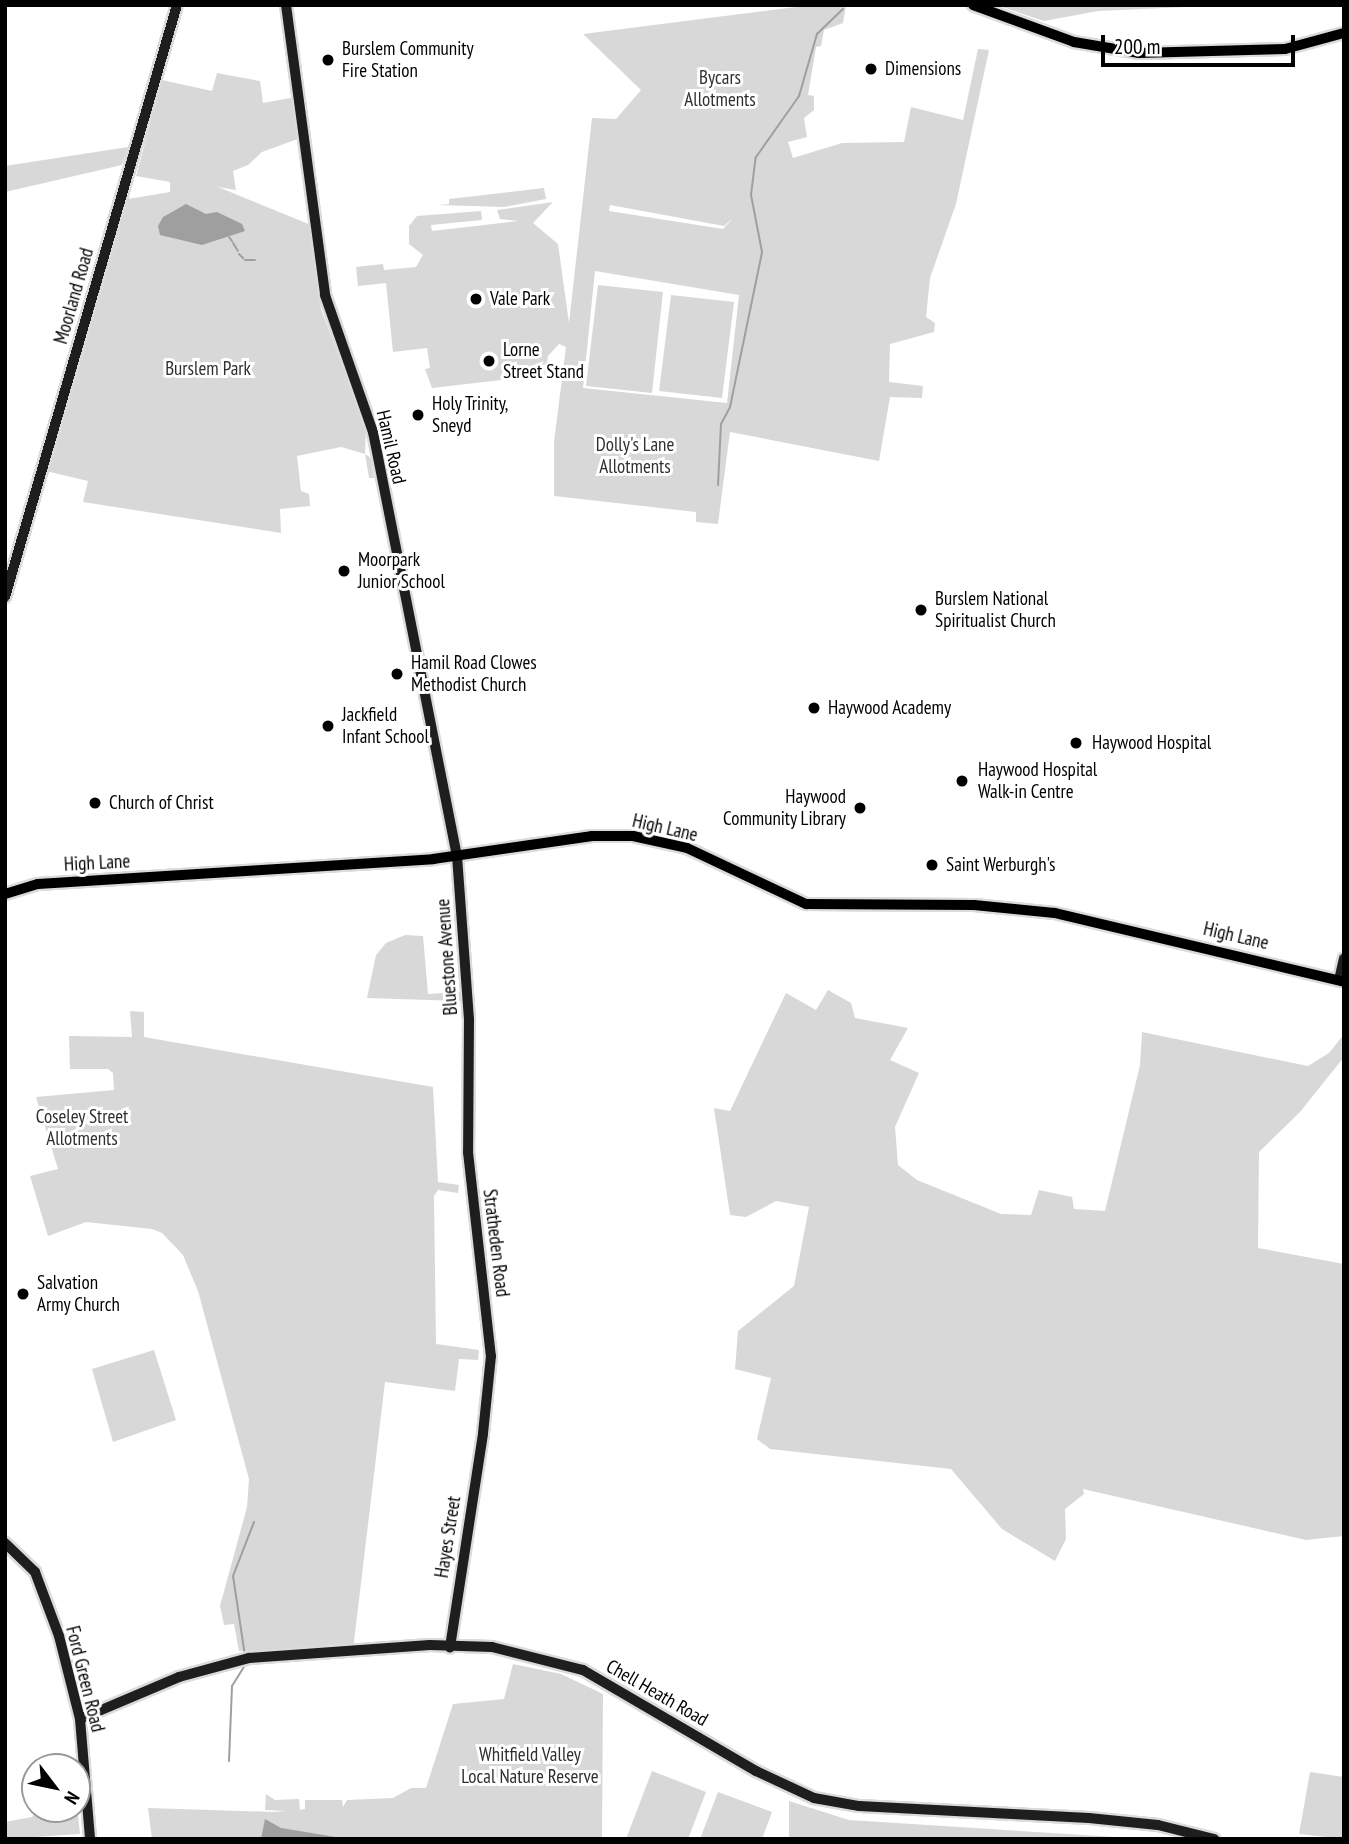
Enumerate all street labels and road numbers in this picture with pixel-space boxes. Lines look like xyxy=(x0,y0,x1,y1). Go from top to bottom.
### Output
street label: Moorland Road xyxy=(49,245,99,347)
street label: Hamil Road xyxy=(371,408,411,486)
street label: High Lane xyxy=(630,809,700,847)
street label: High Lane xyxy=(63,850,131,876)
street label: Bluestone Avenue xyxy=(432,898,462,1016)
street label: High Lane xyxy=(1201,917,1271,955)
street label: Stratheden Road xyxy=(478,1188,514,1298)
street label: Hayes Street xyxy=(430,1494,466,1580)
street label: Ford Green Road xyxy=(61,1624,109,1734)
street label: Chell Heath Road xyxy=(602,1655,712,1731)

